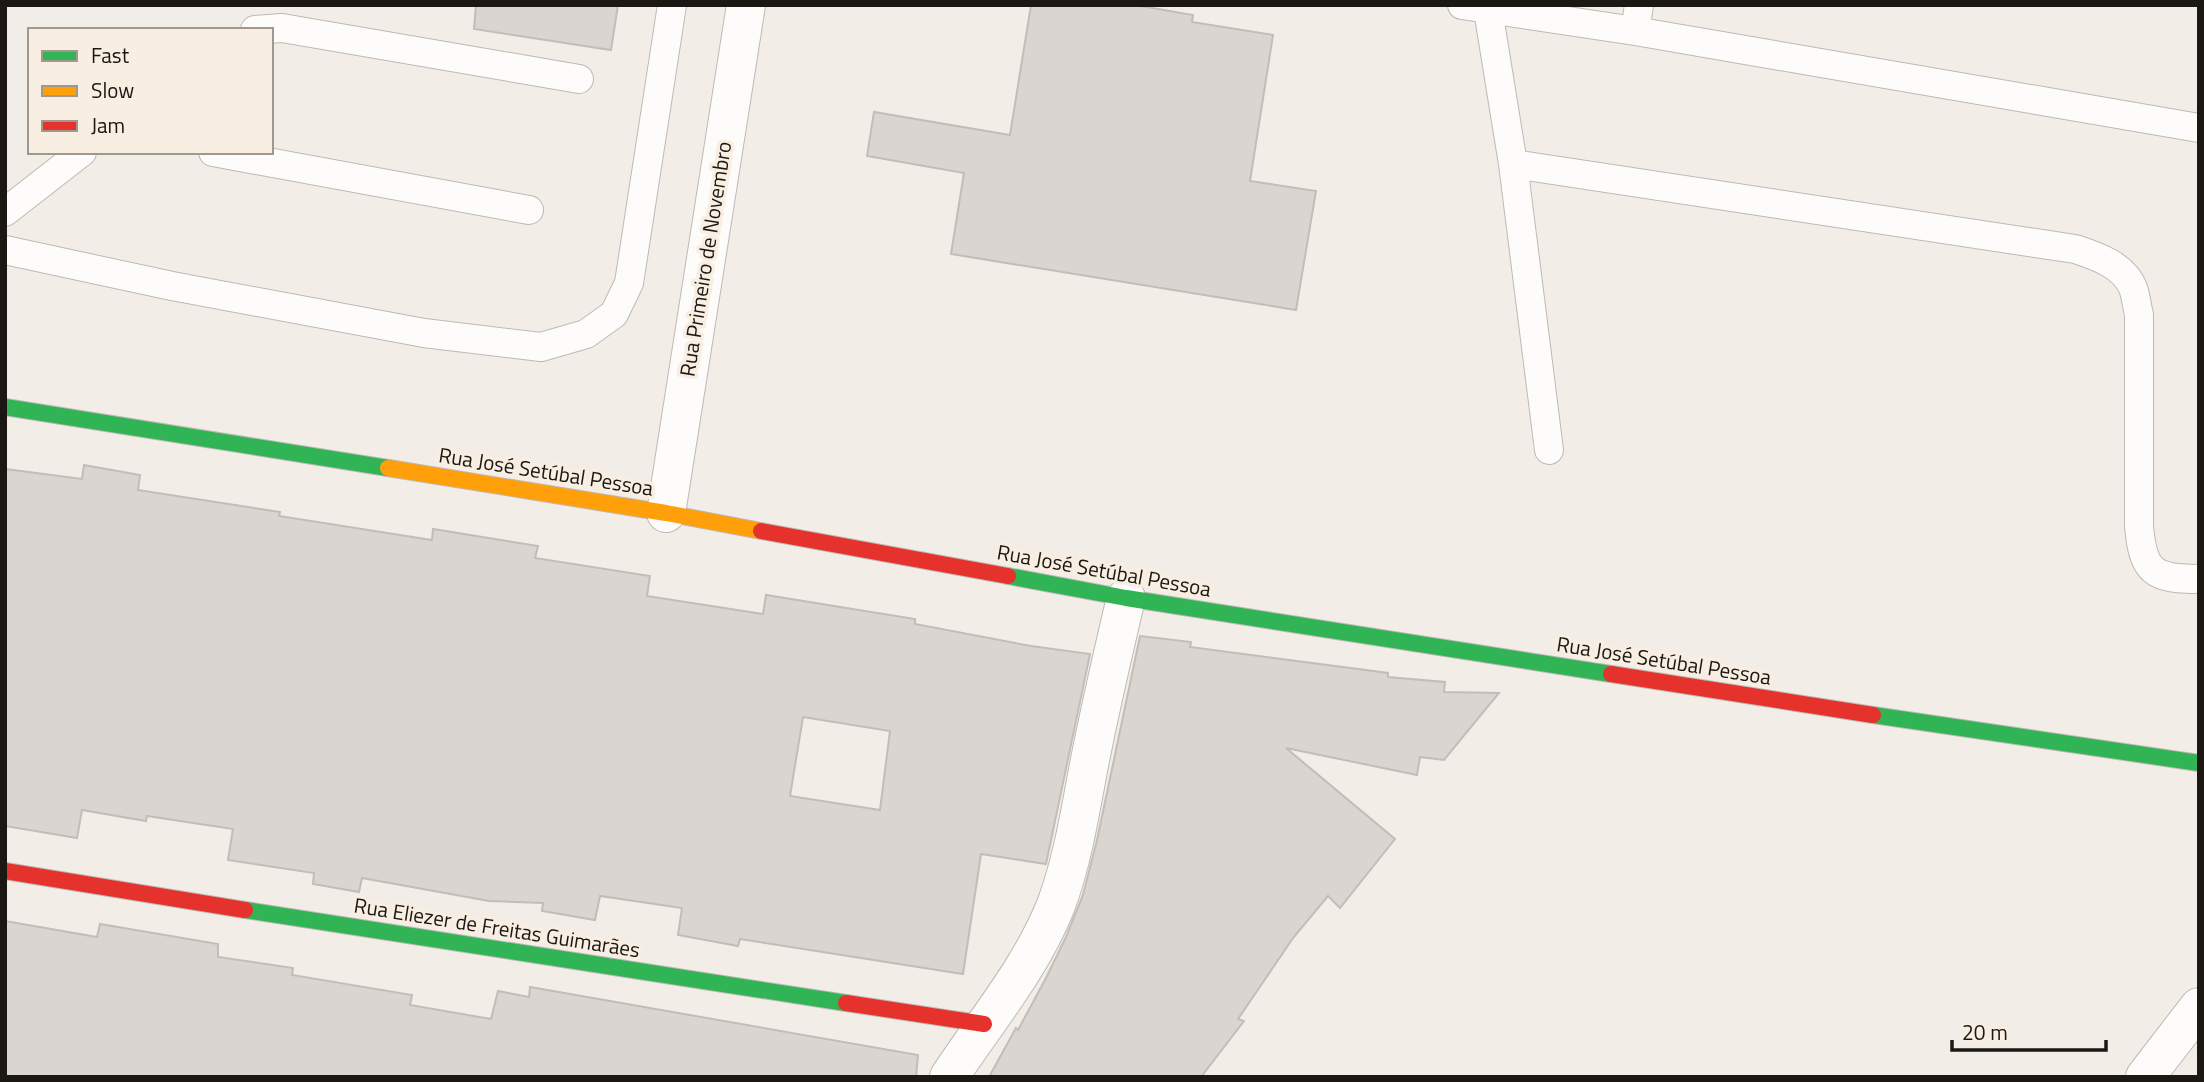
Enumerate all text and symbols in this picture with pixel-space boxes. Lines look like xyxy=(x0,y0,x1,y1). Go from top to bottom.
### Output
legend xyxy=(28,28,273,154)
text: Fast xyxy=(91,39,130,71)
text: Slow xyxy=(91,74,134,106)
text: Jam xyxy=(91,109,125,141)
street label: Rua Primeiro de Novembro xyxy=(671,139,739,379)
street label: Rua José Setúbal Pessoa xyxy=(437,438,656,504)
street label: Rua José Setúbal Pessoa xyxy=(995,535,1214,605)
street label: Rua José Setúbal Pessoa xyxy=(1555,627,1774,693)
street label: Rua Eliezer de Freitas Guimarães xyxy=(352,889,642,965)
scale bar xyxy=(1952,1009,2106,1052)
text: 20 m xyxy=(1962,1016,2008,1048)

